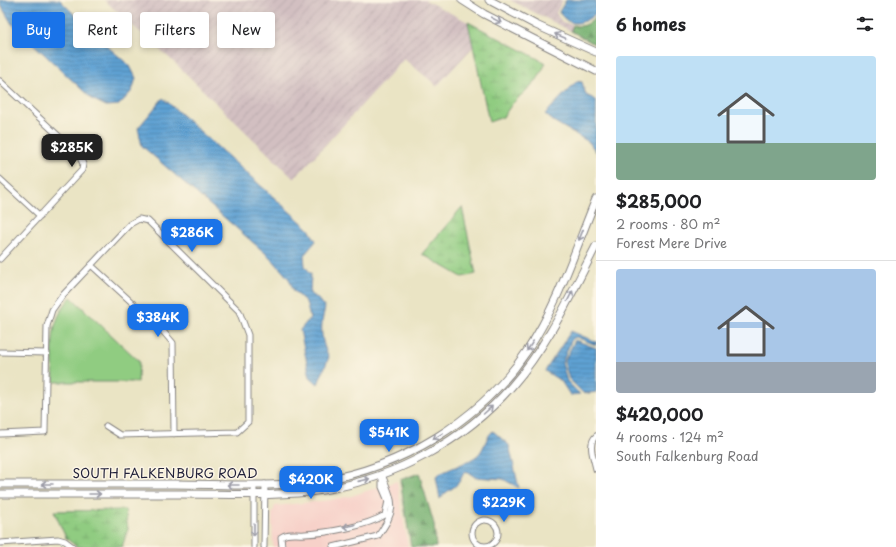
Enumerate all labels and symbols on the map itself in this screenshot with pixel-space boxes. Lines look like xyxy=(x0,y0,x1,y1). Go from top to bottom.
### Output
one-way arrow xyxy=(489,17,501,24)
one-way arrow xyxy=(555,32,567,39)
pin: $285K xyxy=(44,134,100,168)
pin: $286K xyxy=(164,219,220,253)
one-way arrow xyxy=(577,229,585,241)
one-way arrow xyxy=(567,290,575,302)
pin: $384K xyxy=(130,304,186,338)
one-way arrow xyxy=(526,340,534,351)
one-way arrow xyxy=(483,405,493,415)
pin: $541K xyxy=(361,419,417,453)
one-way arrow xyxy=(433,432,444,440)
street label: SOUTH FALKENBURG ROAD xyxy=(72,463,258,482)
pin: $420K xyxy=(283,466,339,500)
one-way arrow xyxy=(357,476,370,484)
one-way arrow xyxy=(41,480,54,488)
one-way arrow xyxy=(227,481,240,489)
pin: $229K xyxy=(476,489,532,523)
one-way arrow xyxy=(88,490,101,498)
one-way arrow xyxy=(250,523,258,536)
one-way arrow xyxy=(343,523,356,531)

